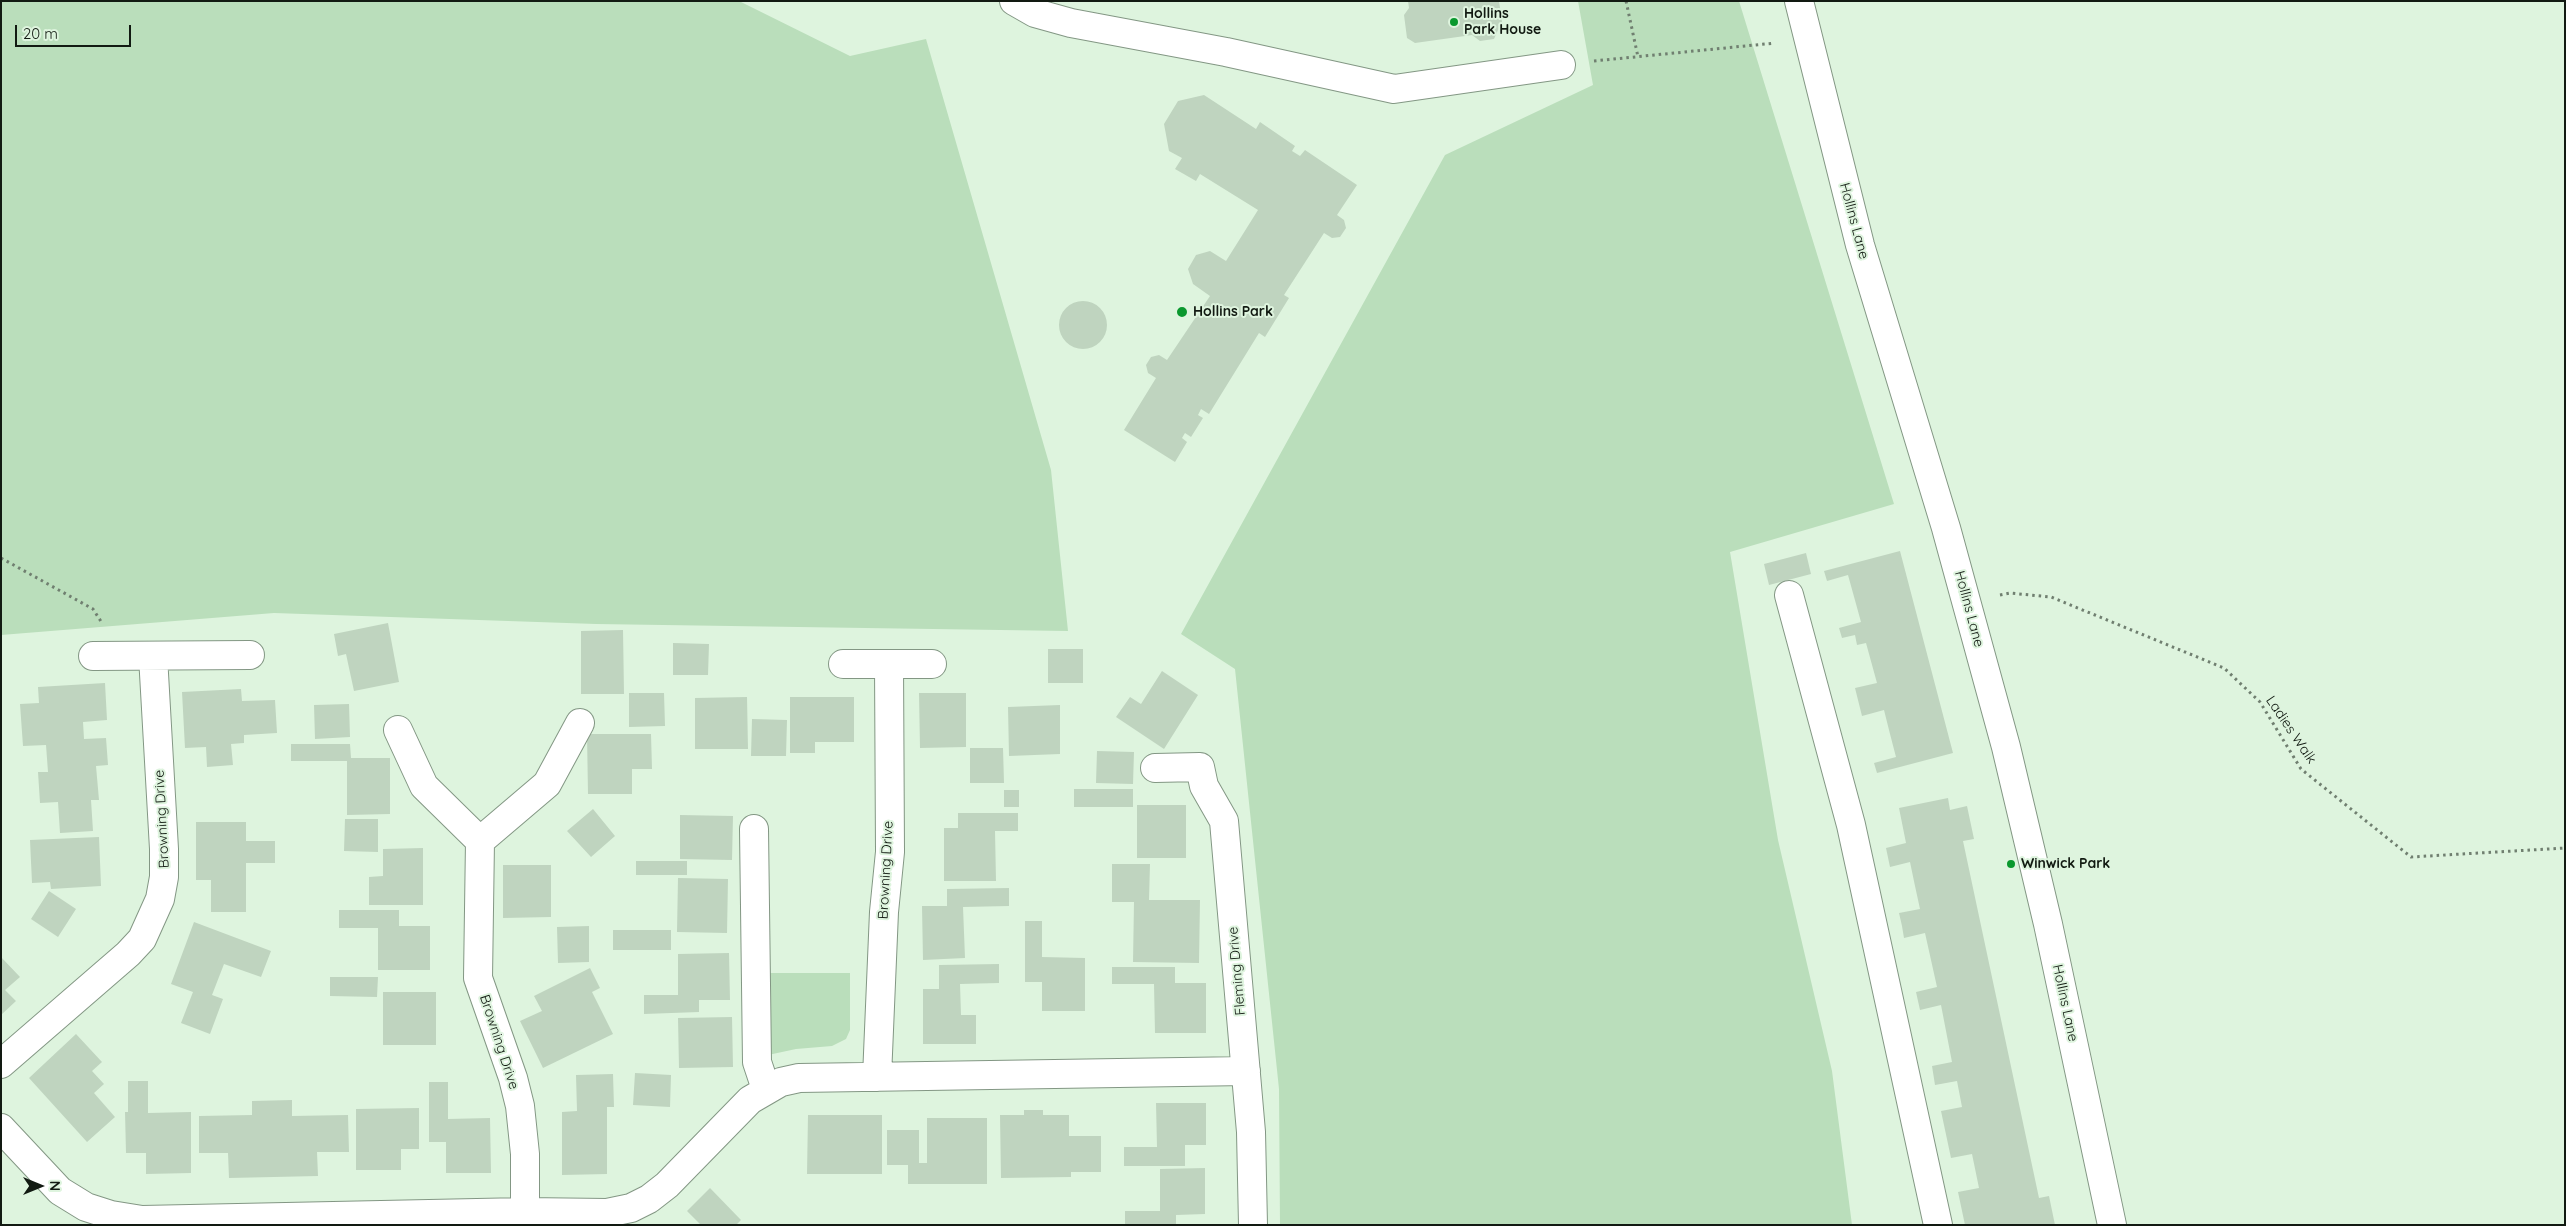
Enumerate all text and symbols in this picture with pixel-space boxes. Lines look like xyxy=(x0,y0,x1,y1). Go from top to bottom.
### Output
place label: Hollins Park House xyxy=(1464,6,1541,38)
scale bar xyxy=(18,15,134,47)
marker: Hollins Park House xyxy=(1448,16,1460,28)
text: 20 m xyxy=(23,24,58,43)
street label: Hollins Lane xyxy=(1836,181,1872,261)
place label: Hollins Park xyxy=(1193,304,1273,320)
marker: Hollins Park xyxy=(1175,305,1189,319)
street label: Hollins Lane xyxy=(1951,569,1987,649)
street label: Ladies Walk xyxy=(2262,693,2320,767)
street label: Browning Drive xyxy=(151,769,173,869)
street label: Browning Drive xyxy=(875,820,897,920)
place label: Winwick Park xyxy=(2021,856,2110,872)
marker: Winwick Park xyxy=(2005,858,2017,870)
street label: Fleming Drive xyxy=(1225,926,1249,1016)
street label: Hollins Lane xyxy=(2049,963,2081,1043)
street label: Browning Drive xyxy=(476,993,522,1091)
north arrow xyxy=(15,1161,65,1211)
text: N xyxy=(46,1181,64,1191)

